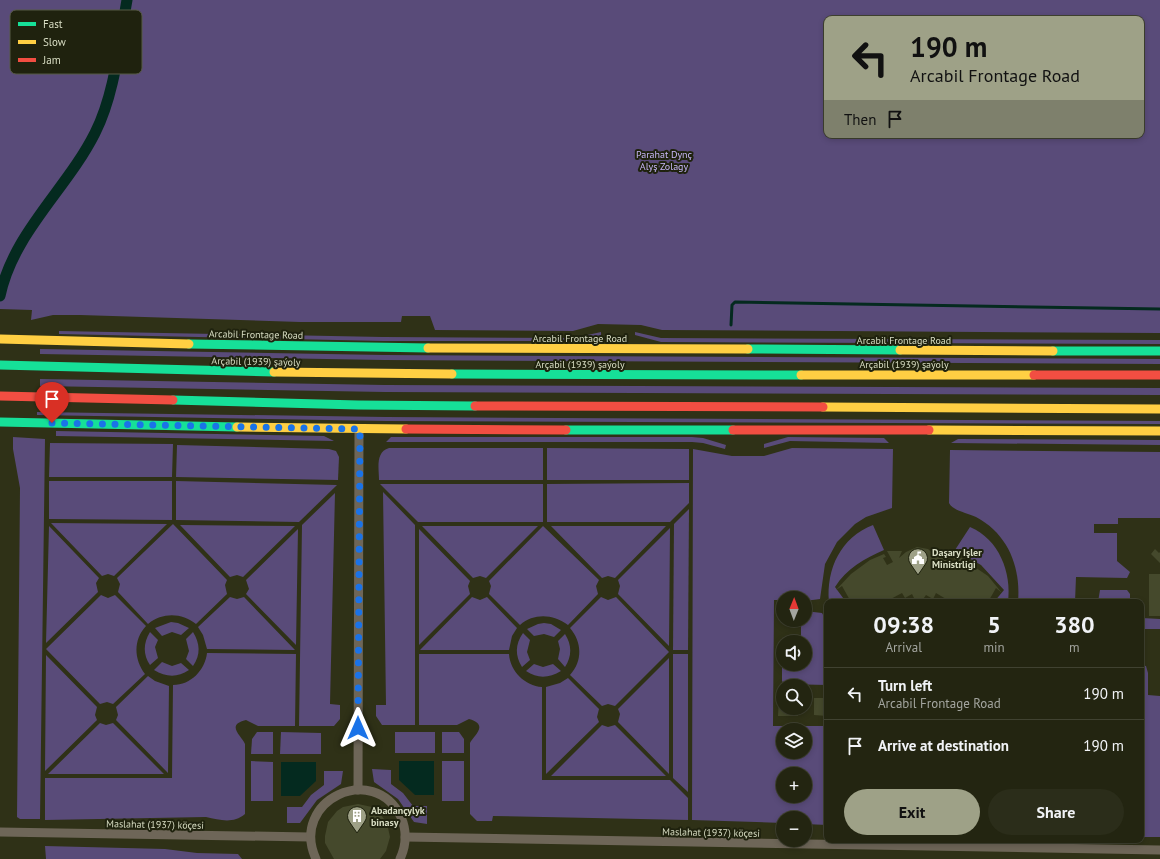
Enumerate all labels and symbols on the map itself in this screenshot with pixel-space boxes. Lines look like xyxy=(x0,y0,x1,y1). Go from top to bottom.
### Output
legend xyxy=(10,10,142,74)
text: Fast xyxy=(43,17,63,31)
text: Slow xyxy=(43,35,66,49)
text: Jam xyxy=(42,53,61,67)
park label: Parahat Dynç Alyş Zolagy xyxy=(636,148,693,173)
street label: Arcabil Frontage Road xyxy=(209,327,303,342)
street label: Arcabil Frontage Road xyxy=(533,332,627,345)
street label: Arcabil Frontage Road xyxy=(857,334,951,347)
street label: Arçabil (1939) şaýoly xyxy=(211,354,301,369)
street label: Arçabil (1939) şaýoly xyxy=(535,358,625,371)
street label: Arçabil (1939) şaýoly xyxy=(859,358,949,371)
pin xyxy=(35,382,69,423)
place label: Daşary Işler Ministrligi xyxy=(932,546,982,571)
public building icon: Daşary Işler Ministrligi xyxy=(907,547,929,575)
north arrow xyxy=(776,591,812,627)
position arrow xyxy=(337,707,379,749)
place label: Abadançylyk binasy xyxy=(371,804,425,829)
building icon: Abadançylyk binasy xyxy=(346,805,368,833)
street label: Maslahat (1937) köçesi xyxy=(106,817,204,832)
street label: Maslahat (1937) köçesi xyxy=(662,825,760,840)

